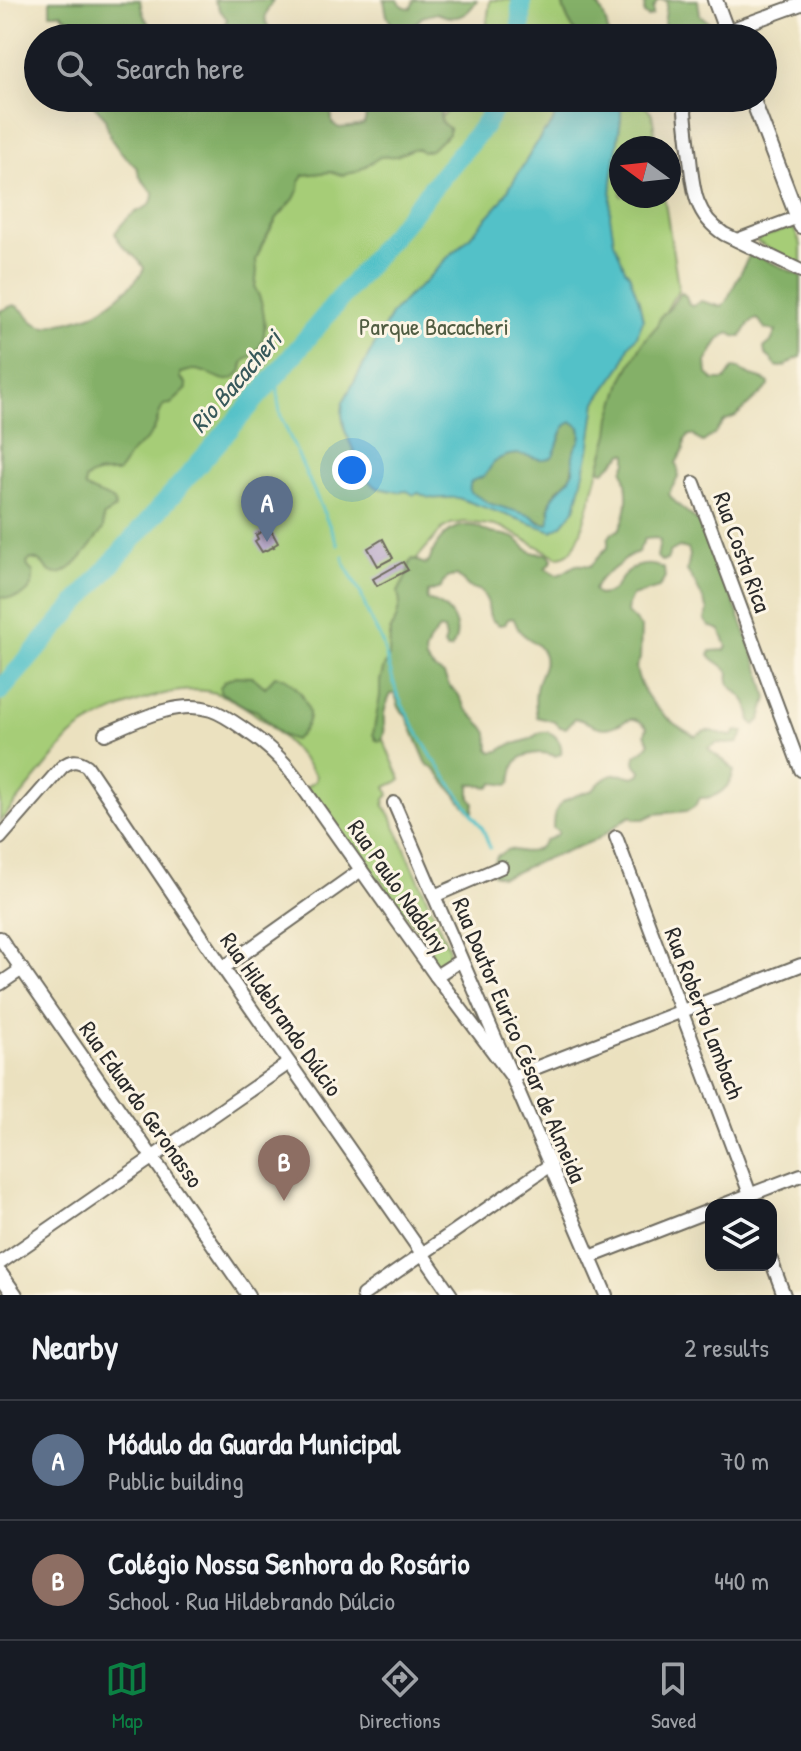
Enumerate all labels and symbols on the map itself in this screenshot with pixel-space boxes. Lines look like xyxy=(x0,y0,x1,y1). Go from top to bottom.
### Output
north arrow xyxy=(609,136,681,208)
park label: Parque Bacacheri xyxy=(359,310,509,342)
water label: Rio Bacacheri xyxy=(181,321,291,440)
your location xyxy=(332,450,372,490)
pin: A xyxy=(241,476,293,542)
street label: Rua Costa Rica xyxy=(706,487,780,617)
street label: Rua Paulo Nadolny xyxy=(341,813,457,959)
street label: Rua Doutor Eurico César de Almeida xyxy=(445,893,595,1187)
street label: Rua Roberto Lambach xyxy=(658,923,752,1103)
street label: Rua Hildebrando Dúlcio xyxy=(214,926,351,1102)
street label: Rua Eduardo Geronasso xyxy=(73,1014,212,1194)
pin: B xyxy=(258,1135,310,1201)

